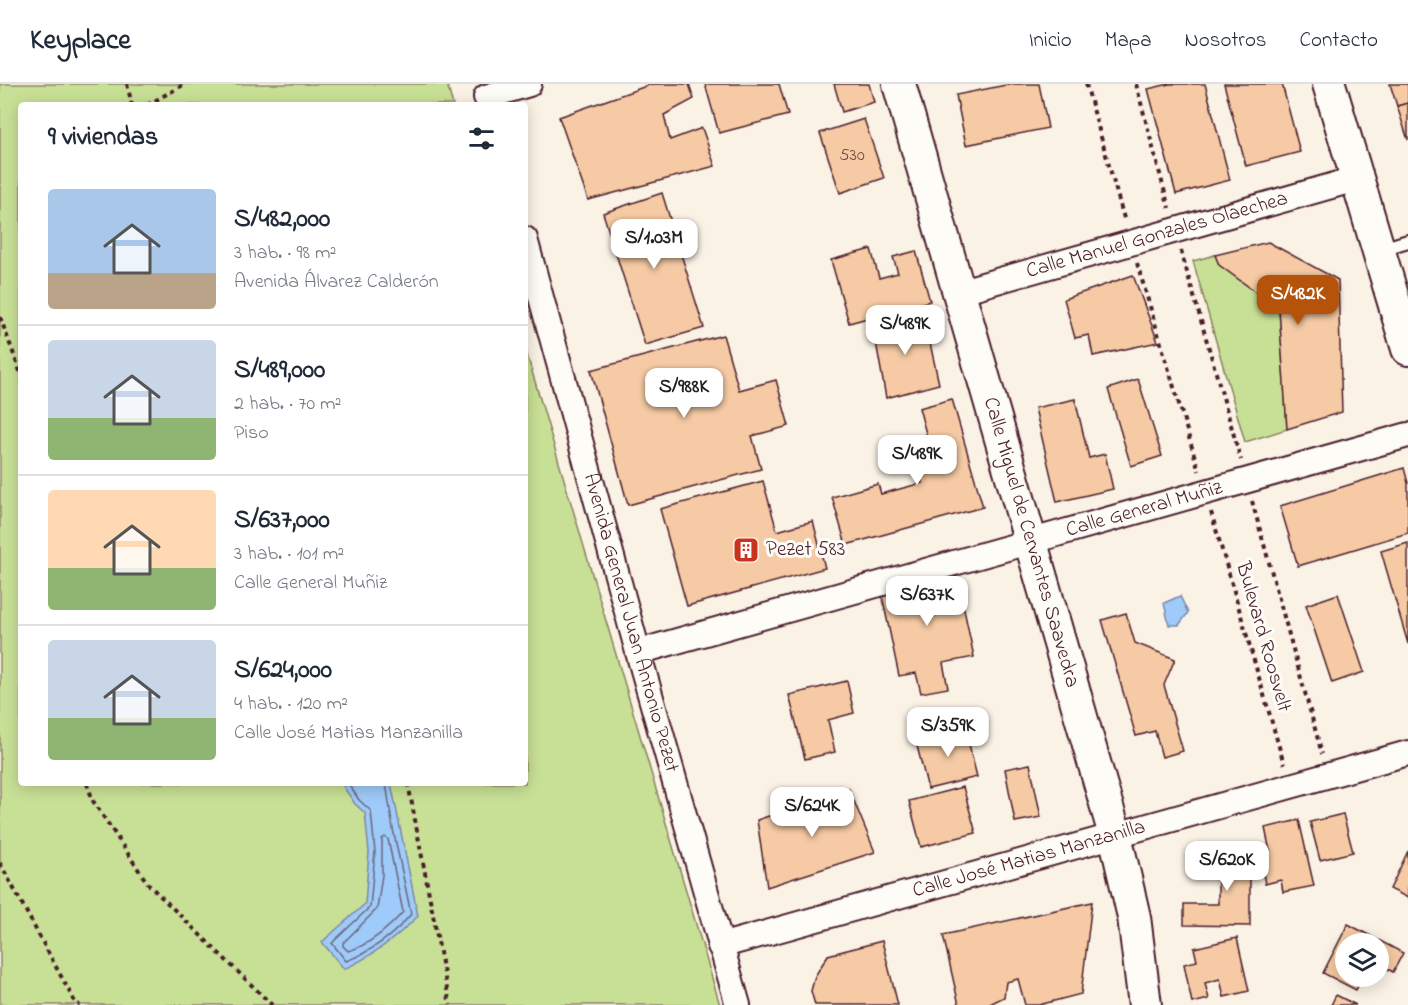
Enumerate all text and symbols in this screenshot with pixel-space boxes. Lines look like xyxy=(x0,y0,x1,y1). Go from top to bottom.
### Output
text: Keyplace xyxy=(30,21,131,62)
text: Inicio xyxy=(1029,26,1072,56)
text: Mapa xyxy=(1105,26,1152,56)
text: Nosotros xyxy=(1185,26,1267,56)
text: Contacto xyxy=(1300,26,1378,56)
text: 9 viviendas xyxy=(48,119,158,157)
icon: filters xyxy=(465,122,498,155)
house number: 530 xyxy=(839,143,865,169)
street label: Calle Manuel Gonzales Olaechea xyxy=(1023,184,1292,287)
text: S/482,000 xyxy=(234,201,330,239)
icon: home xyxy=(96,213,168,285)
pin: S/1.03M xyxy=(599,219,709,270)
text: S/1.03M xyxy=(625,224,683,253)
text: 3 hab. · 98 m² xyxy=(234,239,336,268)
text: Avenida Álvarez Calderón xyxy=(234,268,439,297)
pin: S/482K xyxy=(1249,275,1347,326)
text: S/482K xyxy=(1271,280,1325,309)
pin: S/489K xyxy=(856,305,954,356)
text: S/489K xyxy=(880,310,930,339)
text: S/489,000 xyxy=(234,352,325,390)
icon: home xyxy=(96,364,168,436)
pin: S/988K xyxy=(635,368,733,419)
text: S/988K xyxy=(659,373,709,402)
text: 2 hab. · 70 m² xyxy=(234,390,341,419)
street label: Calle Miguel de Cervantes Saavedra xyxy=(975,394,1087,691)
text: Piso xyxy=(234,419,269,448)
pin: S/489K xyxy=(868,435,966,486)
text: S/489K xyxy=(892,440,942,469)
street label: Avenida General Juan Antonio Pezet xyxy=(575,470,686,776)
street label: Calle General Muñiz xyxy=(1063,473,1226,546)
text: S/637,000 xyxy=(234,502,330,540)
icon: home xyxy=(96,514,168,586)
building icon: Pezet 583 xyxy=(731,535,761,565)
place label: Pezet 583 xyxy=(766,535,845,565)
text: 3 hab. · 101 m² xyxy=(234,540,344,569)
street label: Bulevard Roosvelt xyxy=(1227,557,1299,716)
text: Calle General Muñiz xyxy=(234,569,388,598)
pin: S/637K xyxy=(878,576,976,627)
text: S/637K xyxy=(900,581,954,610)
text: S/624,000 xyxy=(234,652,332,690)
icon: home xyxy=(96,664,168,736)
text: 4 hab. · 120 m² xyxy=(234,690,348,719)
pin: S/359K xyxy=(899,707,997,758)
text: S/359K xyxy=(921,712,975,741)
text: Calle José Matias Manzanilla xyxy=(234,719,463,748)
pin: S/624K xyxy=(763,787,861,838)
text: S/624K xyxy=(784,792,840,821)
street label: Calle José Matias Manzanilla xyxy=(909,812,1149,906)
pin: S/620K xyxy=(1178,841,1276,892)
text: S/620K xyxy=(1199,846,1255,875)
map controls xyxy=(1335,933,1389,987)
button: layers xyxy=(1335,933,1389,987)

